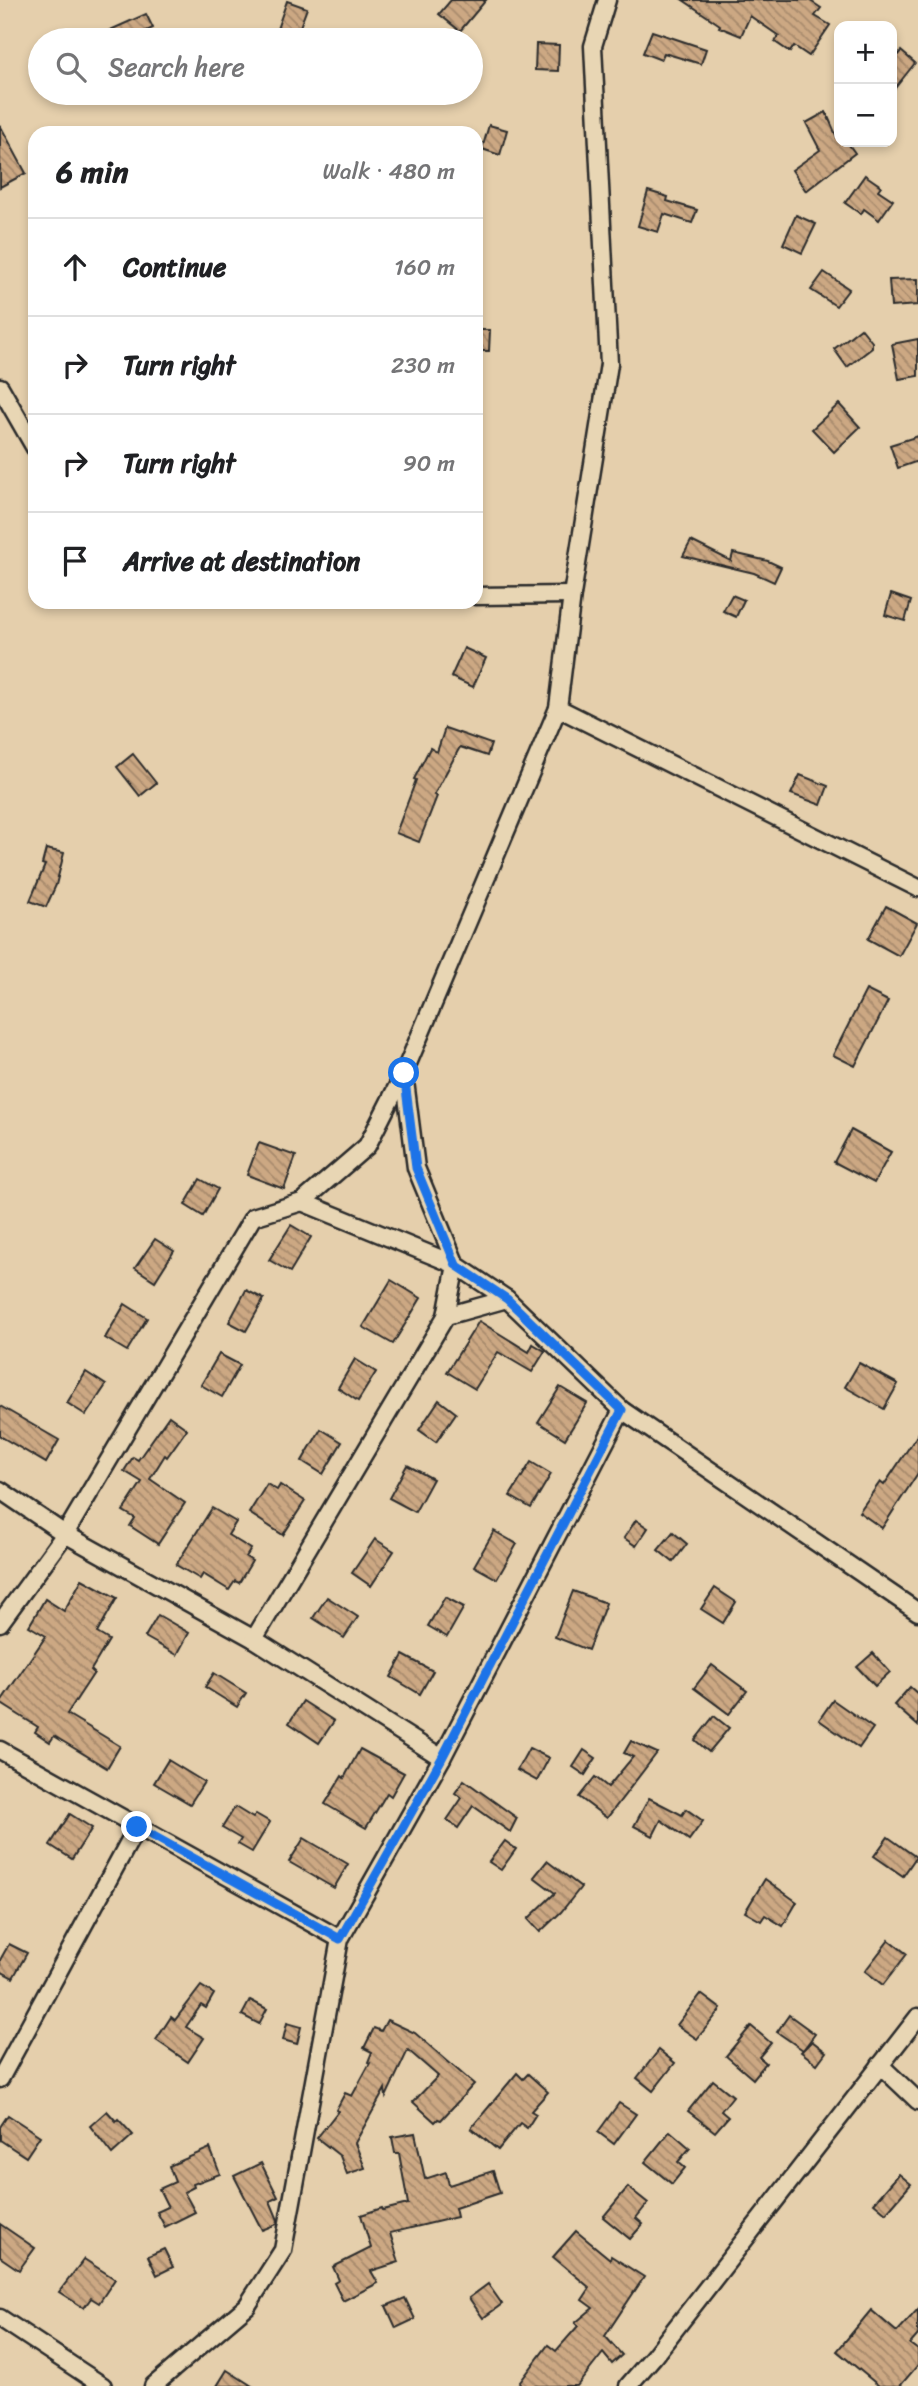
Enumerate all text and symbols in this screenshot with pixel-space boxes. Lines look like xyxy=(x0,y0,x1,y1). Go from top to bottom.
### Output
map controls xyxy=(834,21,897,147)
button: + xyxy=(834,21,897,84)
search box xyxy=(28,28,483,105)
text: Search here xyxy=(108,44,245,90)
icon: search xyxy=(52,48,90,86)
button: − xyxy=(834,84,897,147)
text: 6 min xyxy=(56,145,128,199)
text: Walk · 480 m xyxy=(322,151,455,192)
text: Continue xyxy=(123,244,226,290)
text: 160 m xyxy=(394,247,455,288)
icon: ahead xyxy=(56,248,94,286)
text: Turn right xyxy=(123,342,236,388)
text: 230 m xyxy=(391,345,455,386)
icon: right xyxy=(56,346,94,384)
text: Turn right xyxy=(123,440,236,486)
text: 90 m xyxy=(403,443,455,484)
icon: right xyxy=(56,444,94,482)
text: Arrive at destination xyxy=(123,538,360,584)
icon: arrive xyxy=(56,542,94,580)
route start xyxy=(388,1057,419,1088)
route end xyxy=(121,1811,152,1842)

